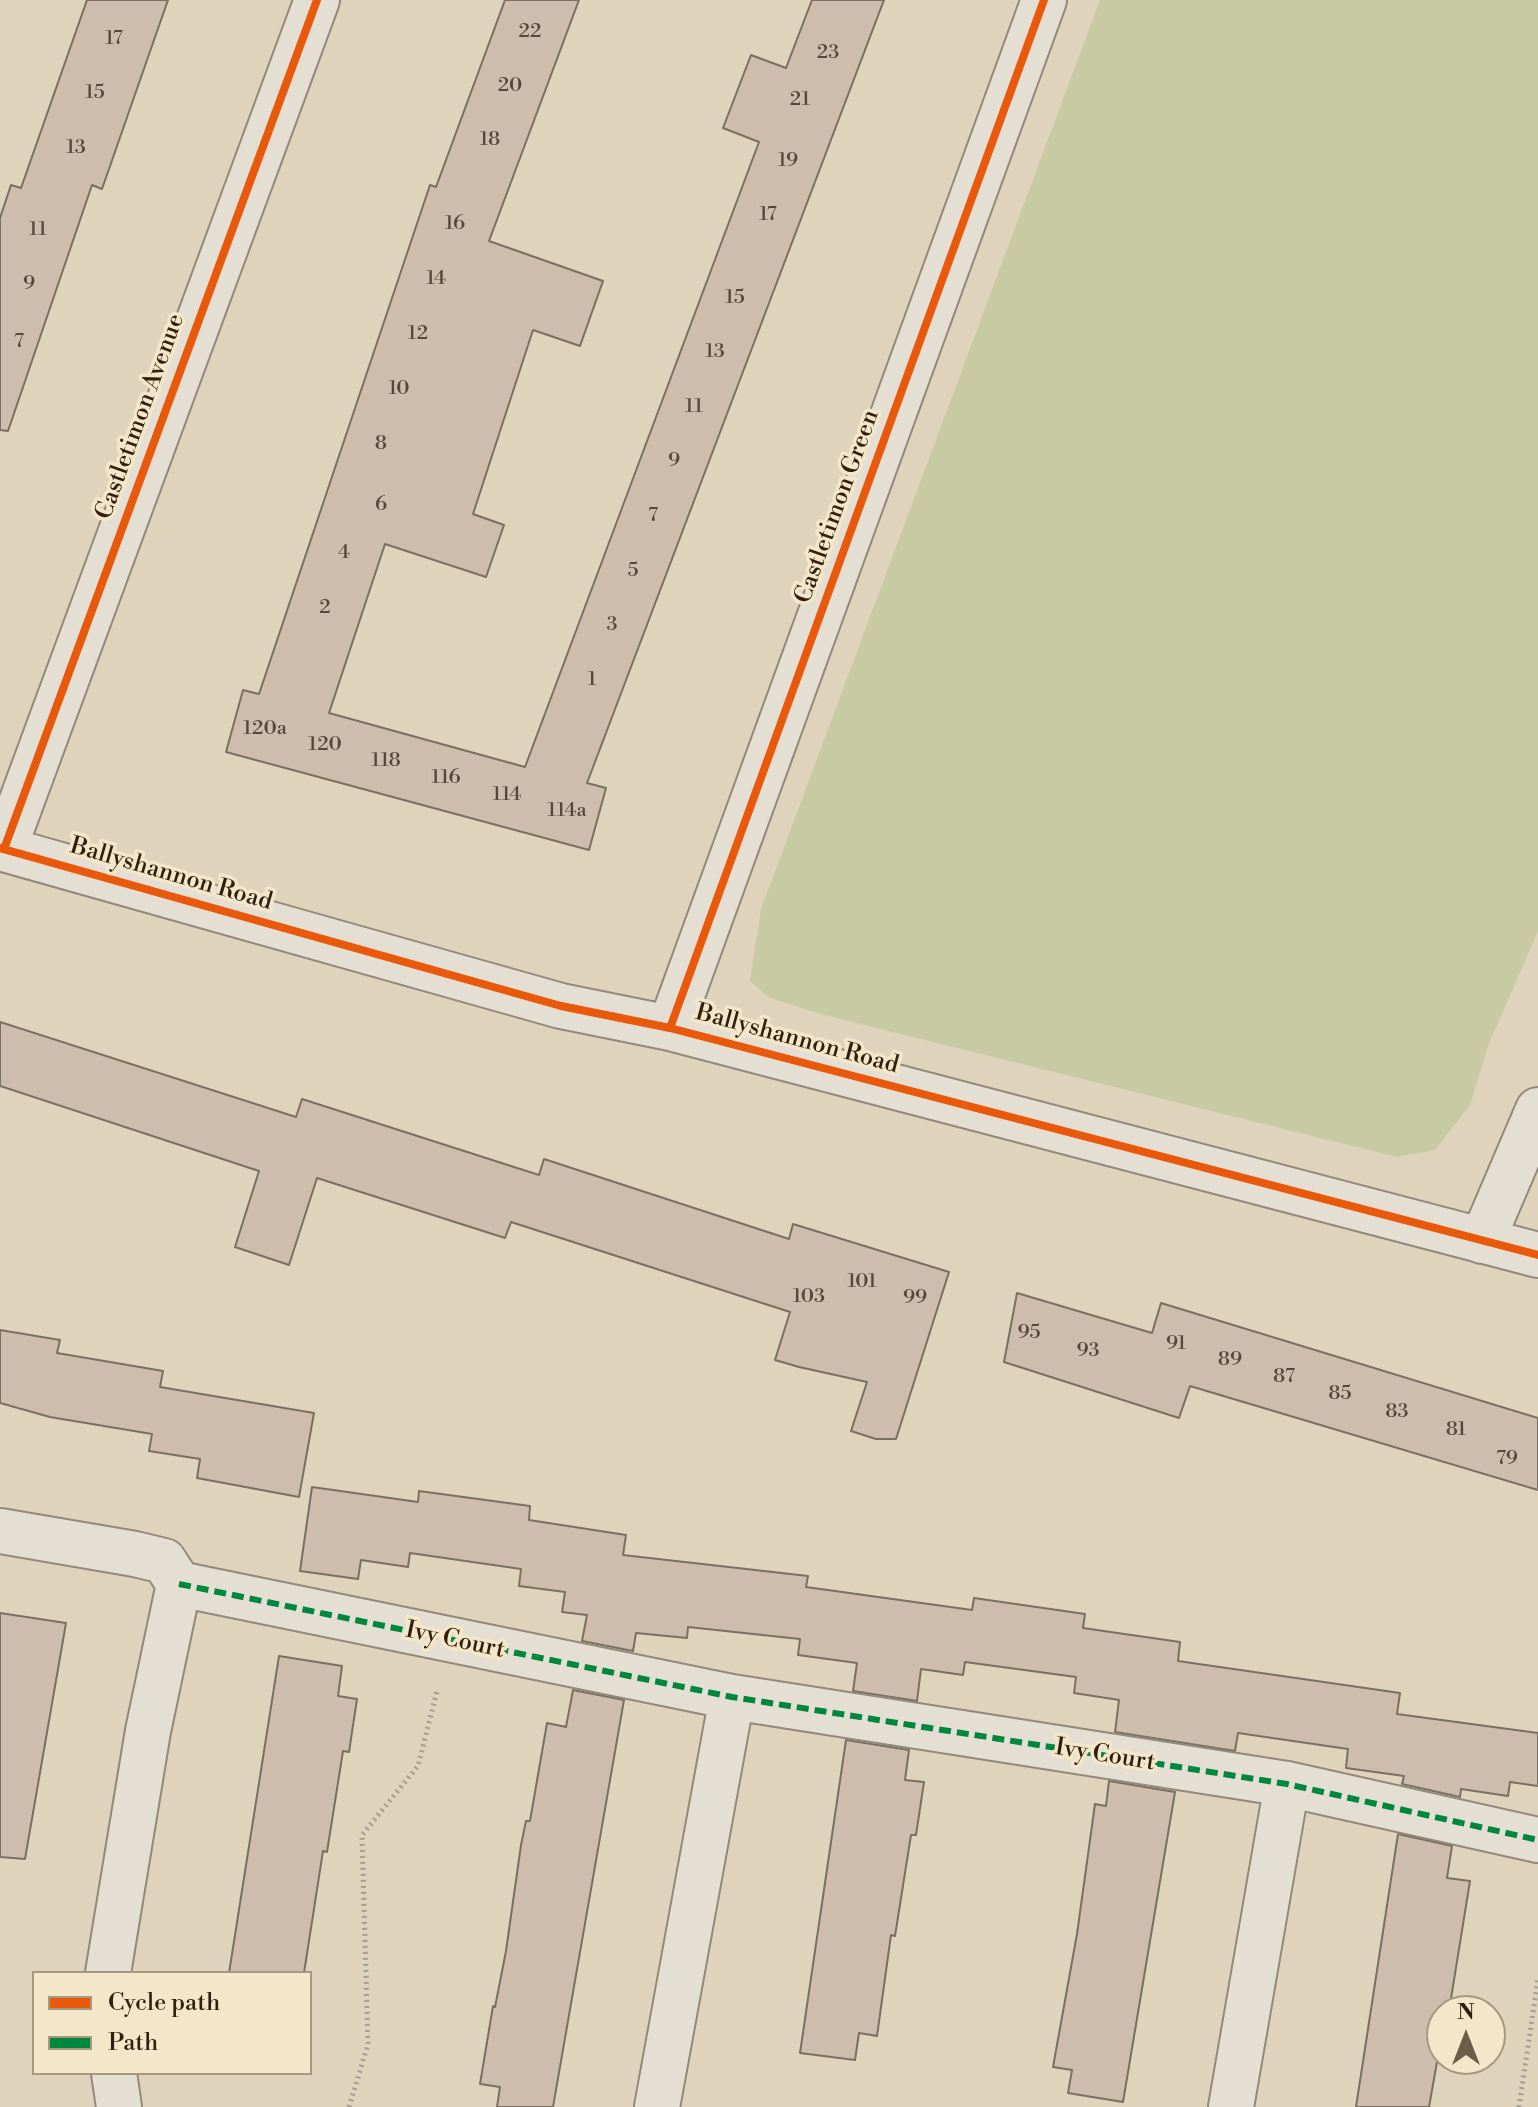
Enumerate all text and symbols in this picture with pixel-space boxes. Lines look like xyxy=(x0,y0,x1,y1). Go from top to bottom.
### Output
house number: 22 xyxy=(519,20,541,44)
house number: 17 xyxy=(105,27,123,51)
house number: 23 xyxy=(817,41,839,65)
house number: 20 xyxy=(498,74,522,98)
house number: 15 xyxy=(85,81,105,105)
house number: 21 xyxy=(790,88,810,112)
house number: 18 xyxy=(480,128,500,152)
house number: 13 xyxy=(66,136,86,160)
house number: 19 xyxy=(778,149,798,173)
house number: 17 xyxy=(759,203,777,227)
house number: 16 xyxy=(445,212,465,236)
house number: 11 xyxy=(29,218,47,242)
house number: 14 xyxy=(426,267,446,291)
house number: 9 xyxy=(23,272,35,296)
house number: 15 xyxy=(725,286,745,310)
street label: Castletimon Avenue xyxy=(90,310,192,524)
house number: 12 xyxy=(408,322,428,346)
house number: 7 xyxy=(14,330,24,354)
house number: 13 xyxy=(705,340,725,364)
house number: 10 xyxy=(388,377,410,401)
house number: 11 xyxy=(685,395,703,419)
street label: Castletimon Green xyxy=(790,406,886,608)
house number: 8 xyxy=(375,432,387,456)
house number: 9 xyxy=(668,449,680,473)
house number: 6 xyxy=(375,493,387,517)
house number: 7 xyxy=(648,504,658,528)
house number: 4 xyxy=(338,541,350,565)
house number: 5 xyxy=(627,559,639,583)
house number: 2 xyxy=(319,596,331,620)
house number: 3 xyxy=(606,613,618,637)
house number: 1 xyxy=(588,668,596,692)
house number: 120a xyxy=(243,717,287,741)
house number: 120 xyxy=(308,733,342,757)
house number: 118 xyxy=(371,749,401,773)
house number: 116 xyxy=(431,766,461,790)
house number: 114 xyxy=(493,783,521,807)
house number: 114a xyxy=(547,799,587,823)
street label: Ballyshannon Road xyxy=(67,832,275,918)
street label: Ballyshannon Road xyxy=(692,999,902,1081)
house number: 101 xyxy=(847,1270,877,1294)
house number: 103 xyxy=(793,1285,825,1309)
house number: 99 xyxy=(903,1286,927,1310)
house number: 95 xyxy=(1017,1321,1041,1345)
house number: 91 xyxy=(1166,1332,1186,1356)
house number: 93 xyxy=(1076,1339,1100,1363)
house number: 89 xyxy=(1218,1348,1242,1372)
house number: 87 xyxy=(1273,1365,1295,1389)
house number: 85 xyxy=(1328,1382,1352,1406)
house number: 83 xyxy=(1385,1400,1409,1424)
house number: 81 xyxy=(1446,1418,1466,1442)
house number: 79 xyxy=(1496,1447,1518,1471)
street label: Ivy Court xyxy=(403,1616,507,1666)
street label: Ivy Court xyxy=(1053,1734,1157,1778)
legend xyxy=(32,1971,312,2075)
text: Cycle path xyxy=(108,1988,220,2018)
north arrow xyxy=(1426,1995,1506,2075)
text: N xyxy=(1457,1999,1475,2026)
text: Path xyxy=(108,2028,158,2058)

